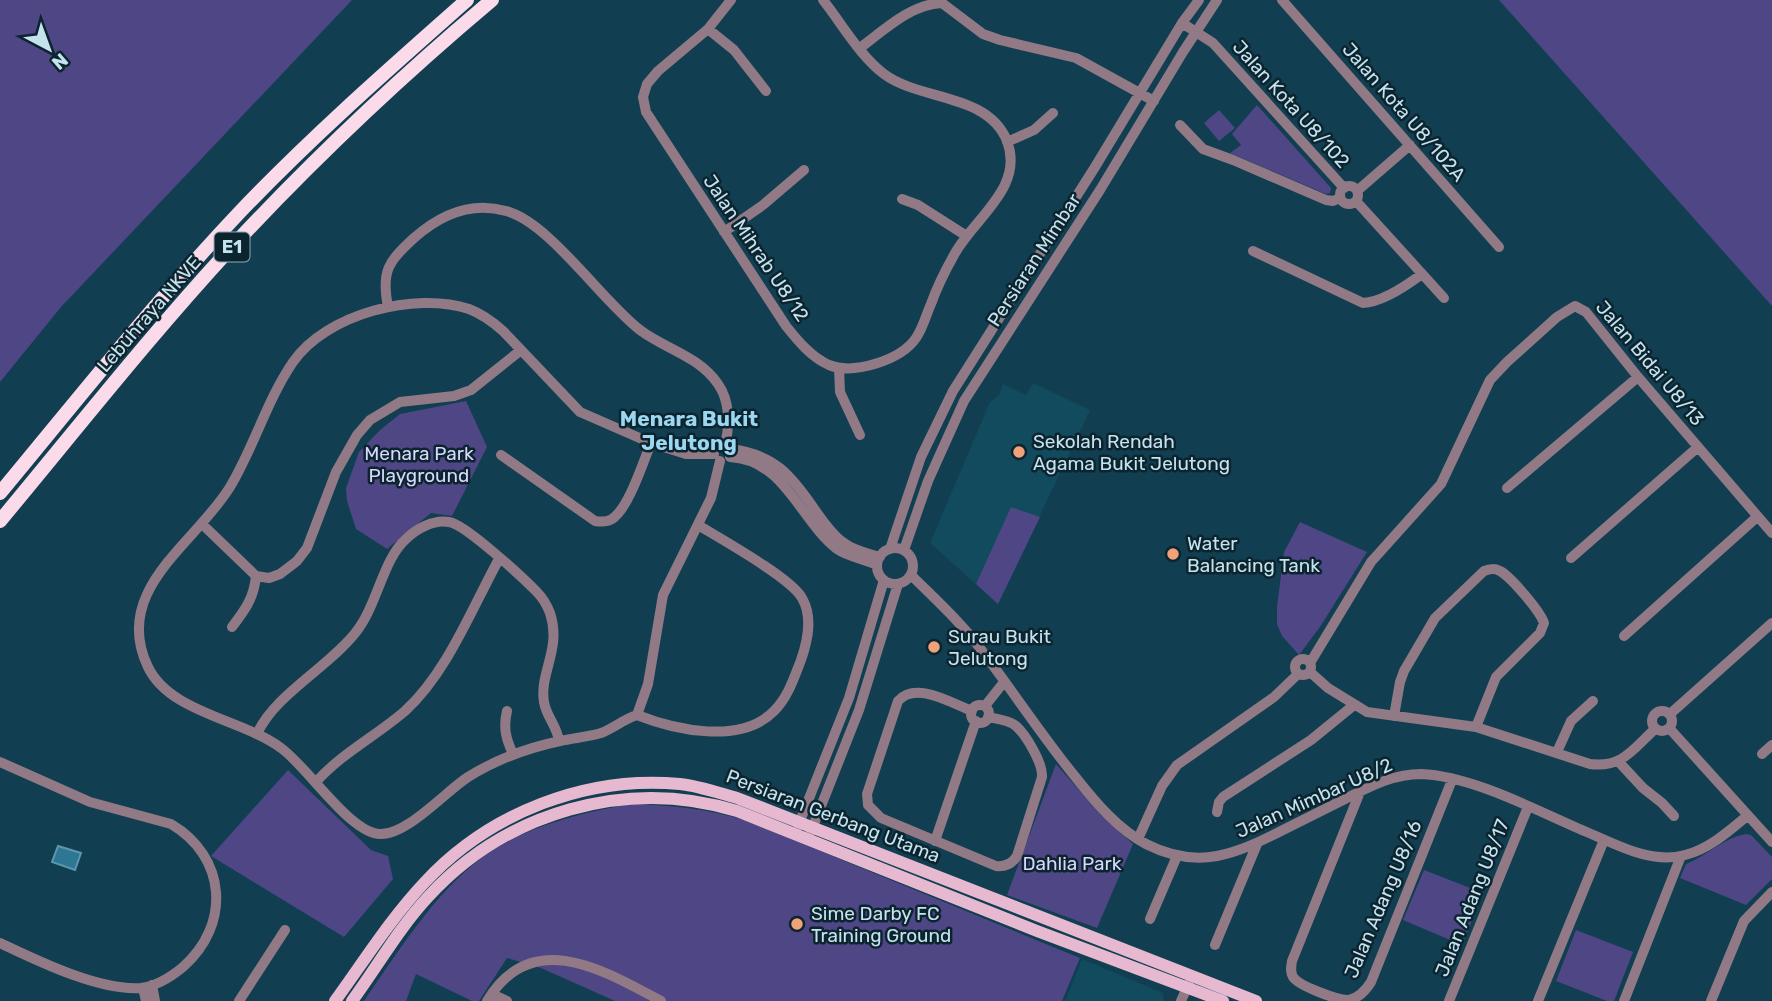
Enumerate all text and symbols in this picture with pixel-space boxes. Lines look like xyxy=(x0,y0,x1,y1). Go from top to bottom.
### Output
north arrow xyxy=(14,14,84,84)
street label: Jalan Kota U8/102 xyxy=(1228,35,1354,173)
street label: Jalan Kota U8/102A xyxy=(1337,38,1471,186)
text: N xyxy=(47,48,73,75)
street label: Jalan Mihrab U8/12 xyxy=(698,170,814,326)
street label: Persiaran Mimbar xyxy=(982,188,1086,331)
road number: E1 xyxy=(215,232,250,262)
street label: Lebuhraya NKVE xyxy=(92,251,206,377)
street label: Jalan Bidai U8/13 xyxy=(1591,296,1709,430)
district label: Menara Bukit Jelutong xyxy=(620,406,758,455)
place label: Sekolah Rendah Agama Bukit Jelutong xyxy=(1033,430,1230,475)
park label: Menara Park Playground xyxy=(364,442,474,487)
marker: Sekolah Rendah Agama Bukit Jelutong xyxy=(1011,444,1027,460)
place label: Water Balancing Tank xyxy=(1187,532,1320,577)
marker: Water Balancing Tank xyxy=(1165,546,1181,562)
place label: Surau Bukit Jelutong xyxy=(948,625,1051,670)
marker: Surau Bukit Jelutong xyxy=(926,639,942,655)
street label: Jalan Mimbar U8/2 xyxy=(1232,753,1396,843)
street label: Persiaran Gerbang Utama xyxy=(723,765,943,867)
street label: Jalan Adang U8/17 xyxy=(1430,816,1514,980)
street label: Jalan Adang U8/16 xyxy=(1339,817,1427,981)
park label: Dahlia Park xyxy=(1022,852,1122,875)
place label: Sime Darby FC Training Ground xyxy=(811,902,951,947)
marker: Sime Darby FC Training Ground xyxy=(789,916,805,932)

